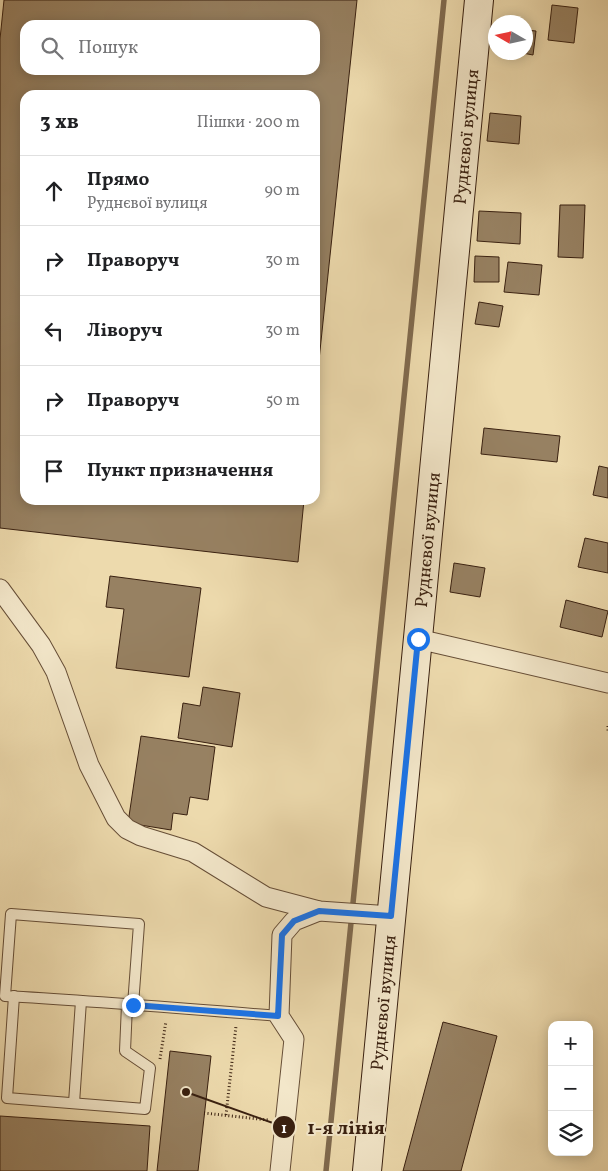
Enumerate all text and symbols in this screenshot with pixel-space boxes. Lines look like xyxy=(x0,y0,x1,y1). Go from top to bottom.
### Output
north arrow xyxy=(488,15,533,60)
search box xyxy=(20,20,320,75)
icon: search xyxy=(38,34,66,62)
text: Пошук xyxy=(78,35,138,61)
street label: Руднєвої вулиця xyxy=(449,68,486,206)
text: 3 хв xyxy=(40,108,79,137)
text: Пішки · 200 m xyxy=(197,112,300,134)
text: Прямо xyxy=(87,167,149,193)
icon: ahead xyxy=(40,177,68,205)
text: 90 m xyxy=(264,180,300,202)
text: Руднєвої вулиця xyxy=(87,193,208,215)
icon: right xyxy=(40,247,68,275)
text: Праворуч xyxy=(87,248,179,274)
text: 30 m xyxy=(265,250,300,272)
icon: left xyxy=(40,317,68,345)
text: Ліворуч xyxy=(87,318,162,344)
text: 30 m xyxy=(265,320,300,342)
icon: right xyxy=(40,387,68,415)
text: Праворуч xyxy=(87,388,179,414)
text: 50 m xyxy=(266,390,300,412)
icon: arrive xyxy=(40,457,68,485)
text: Пункт призначення xyxy=(87,458,273,484)
street label: Руднєвої вулиця xyxy=(410,471,448,609)
route start xyxy=(407,628,430,651)
street label: Руднєвої вулиця xyxy=(366,934,403,1072)
route end xyxy=(122,994,145,1017)
map controls xyxy=(548,1021,593,1156)
button: + xyxy=(548,1021,593,1066)
button: − xyxy=(548,1066,593,1111)
callout: 1-я лінія xyxy=(272,1110,394,1144)
button: layers xyxy=(548,1111,593,1156)
text: 1-я лінія xyxy=(307,1116,385,1142)
text: 1 xyxy=(281,1119,287,1140)

